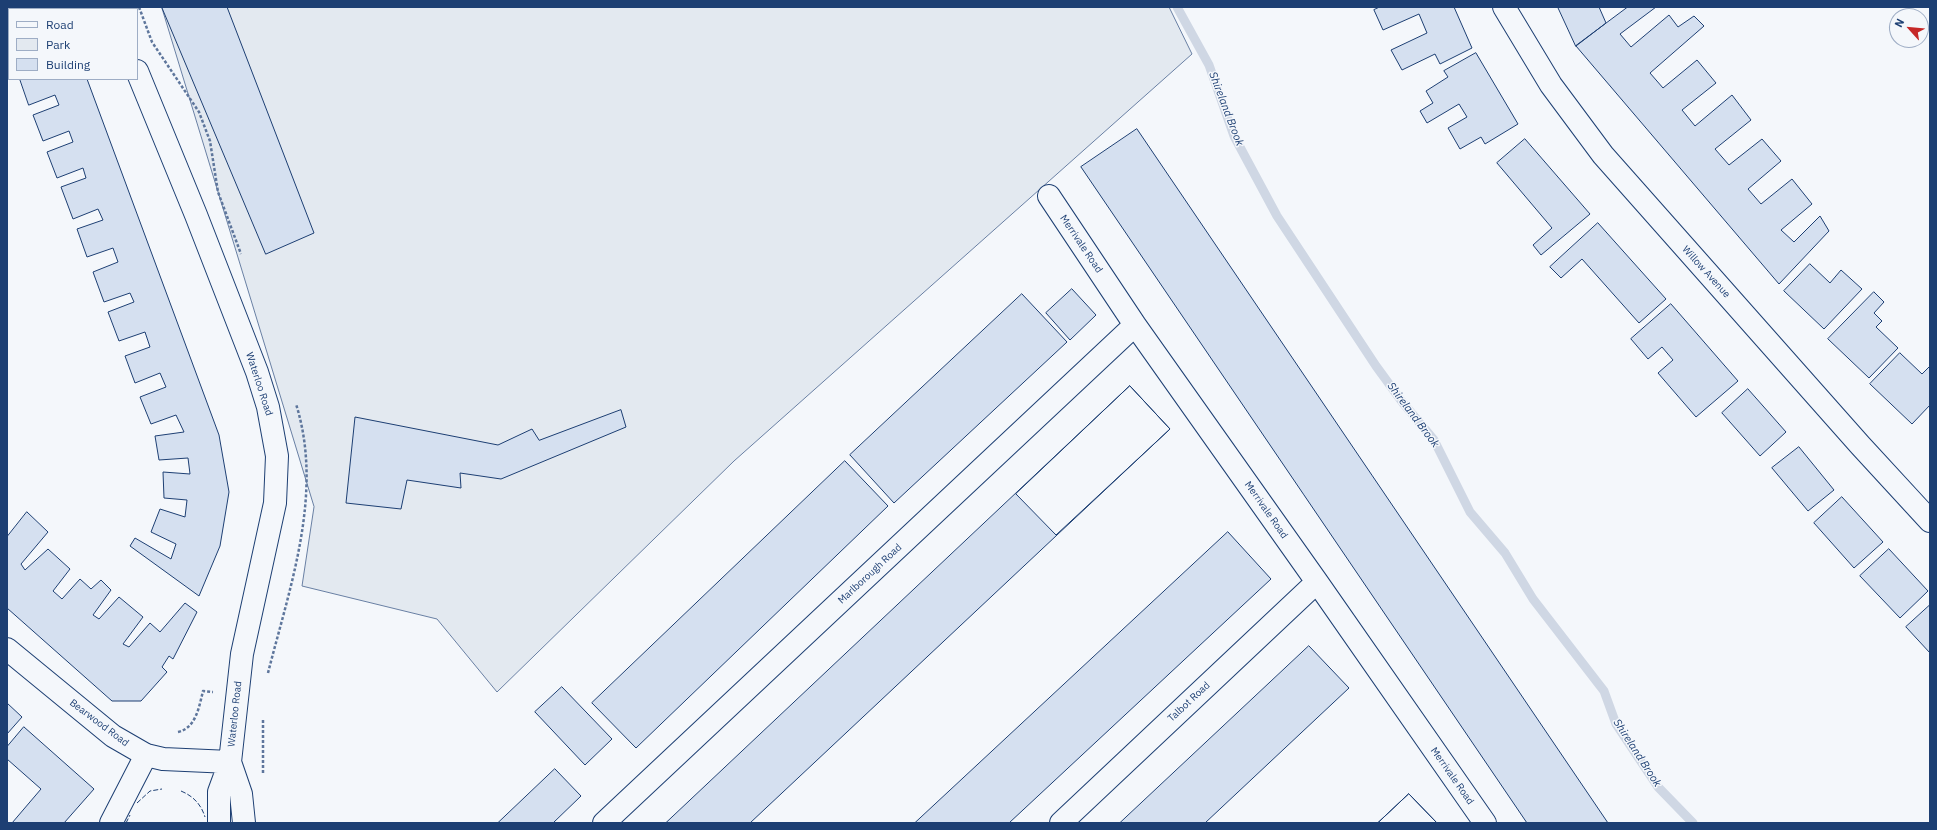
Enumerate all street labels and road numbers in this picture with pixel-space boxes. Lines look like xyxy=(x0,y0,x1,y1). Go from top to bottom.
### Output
street label: Merrivale Road xyxy=(1057,213,1105,275)
street label: Willow Avenue xyxy=(1680,244,1732,300)
street label: Waterloo Road xyxy=(243,351,275,417)
street label: Merrivale Road xyxy=(1242,479,1290,541)
street label: Marlborough Road xyxy=(836,541,904,607)
street label: Talbot Road xyxy=(1165,679,1213,725)
street label: Waterloo Road xyxy=(226,681,244,747)
street label: Bearwood Road xyxy=(67,697,131,749)
street label: Merrivale Road xyxy=(1428,745,1476,807)

